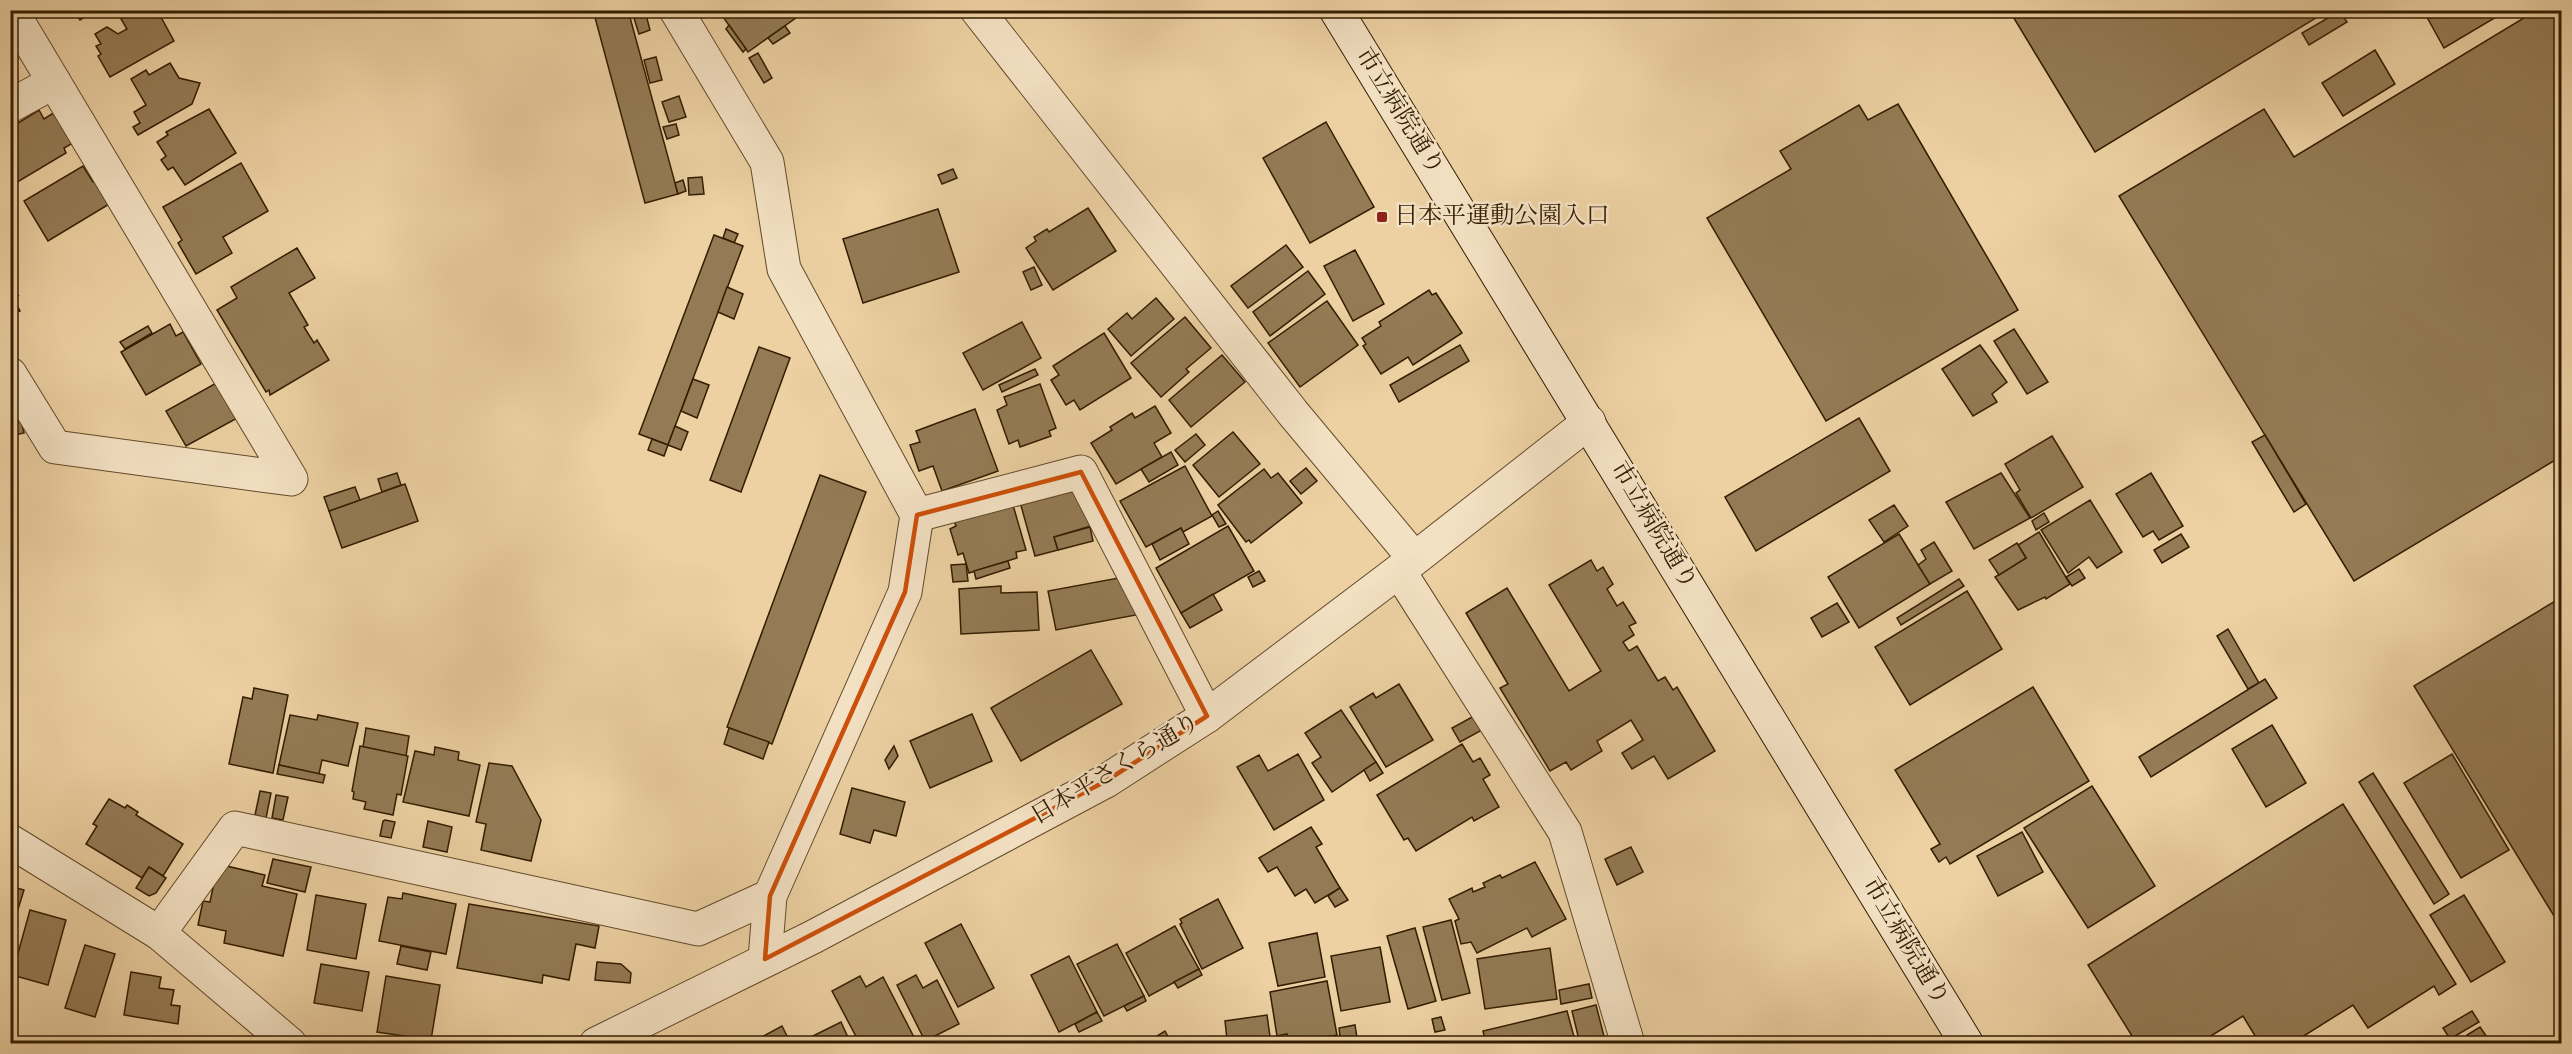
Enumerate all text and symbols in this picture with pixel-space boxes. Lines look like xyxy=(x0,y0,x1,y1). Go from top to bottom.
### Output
street label: 市立病院通り xyxy=(1346,42,1452,182)
place label: 日本平運動公園入口 xyxy=(1394,200,1610,234)
marker: 日本平運動公園入口 xyxy=(1375,210,1389,224)
street label: 市立病院通り xyxy=(1601,456,1705,596)
street label: 日本平さくら通り xyxy=(1025,706,1207,834)
street label: 市立病院通り xyxy=(1853,872,1957,1012)

